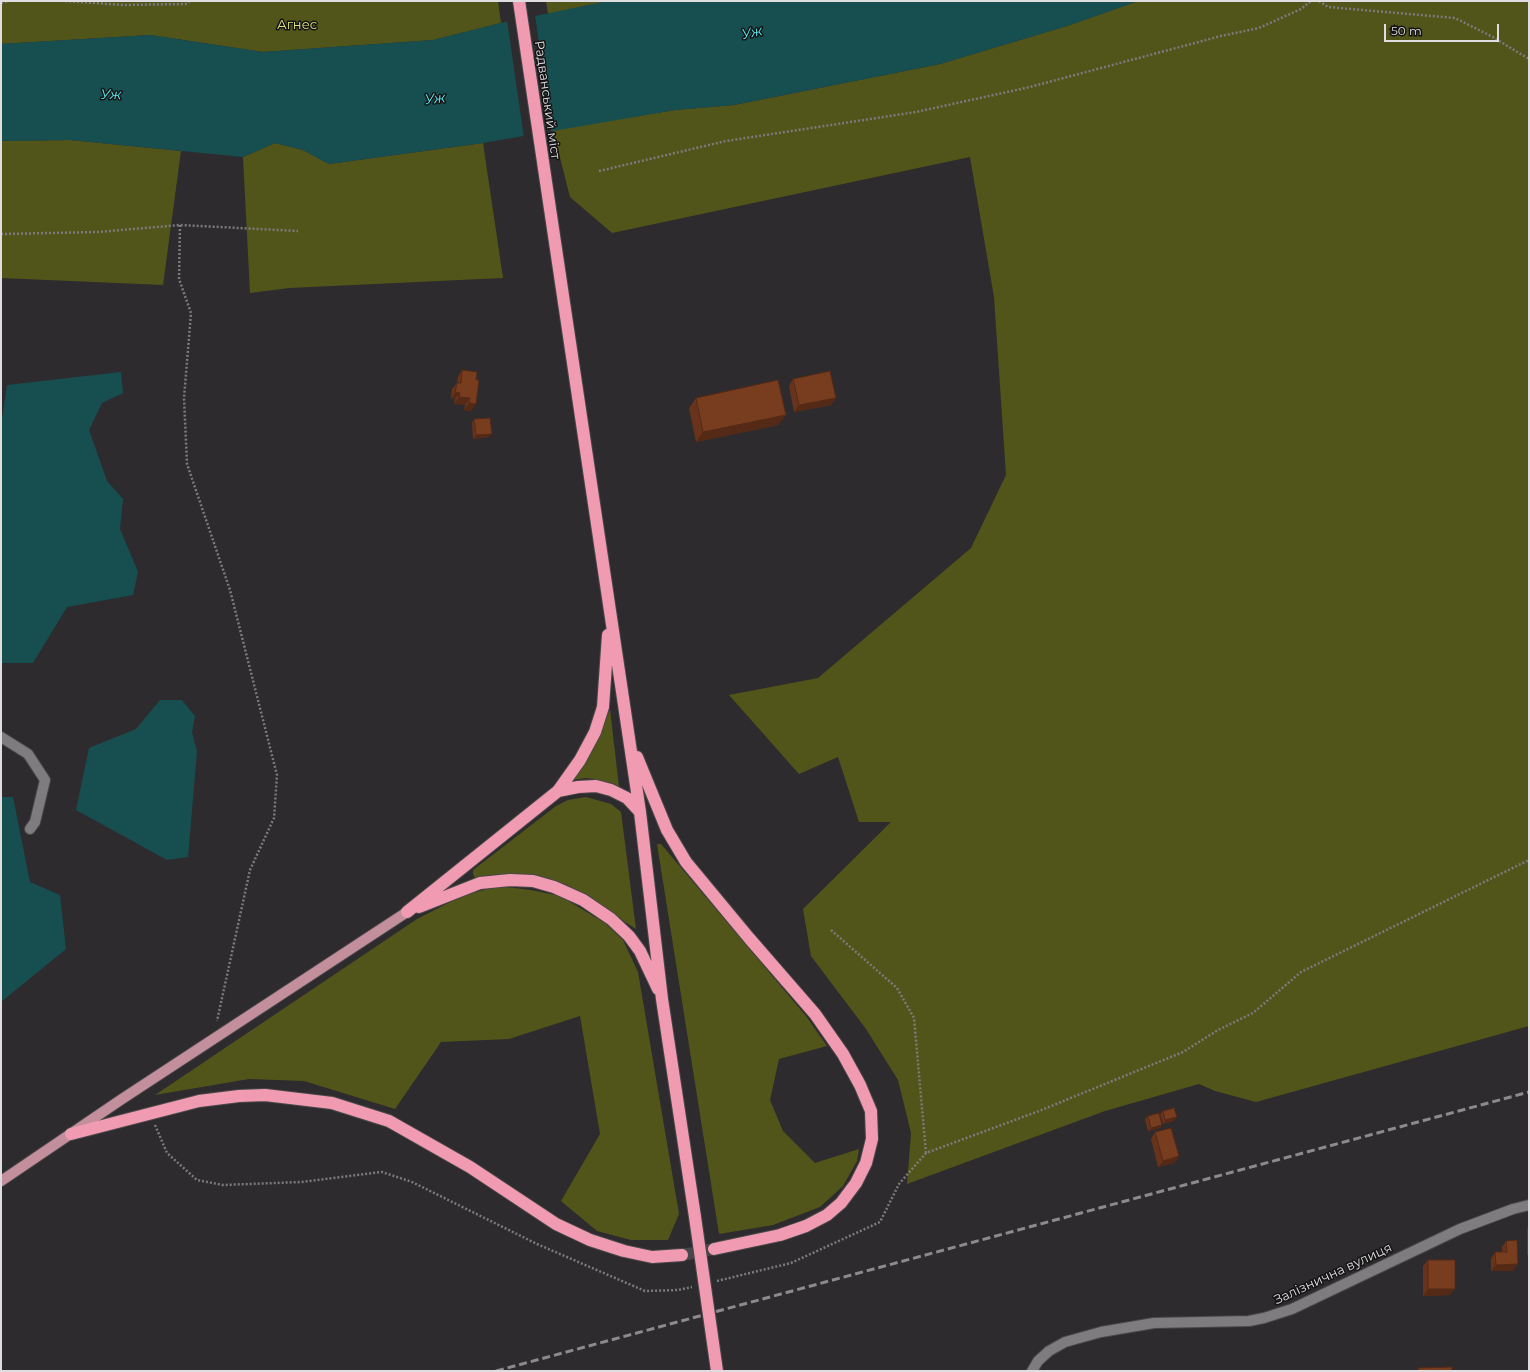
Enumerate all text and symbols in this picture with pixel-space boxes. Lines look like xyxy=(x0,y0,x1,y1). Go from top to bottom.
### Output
scale bar xyxy=(1386,16,1501,42)
park label: Агнес xyxy=(277,17,317,33)
water label: Уж xyxy=(740,23,764,43)
text: 50 m xyxy=(1391,23,1422,38)
street label: Радванський міст xyxy=(531,40,563,160)
water label: Уж xyxy=(101,86,121,104)
water label: Уж xyxy=(424,90,446,108)
street label: Залізнична вулиця xyxy=(1272,1240,1394,1308)

